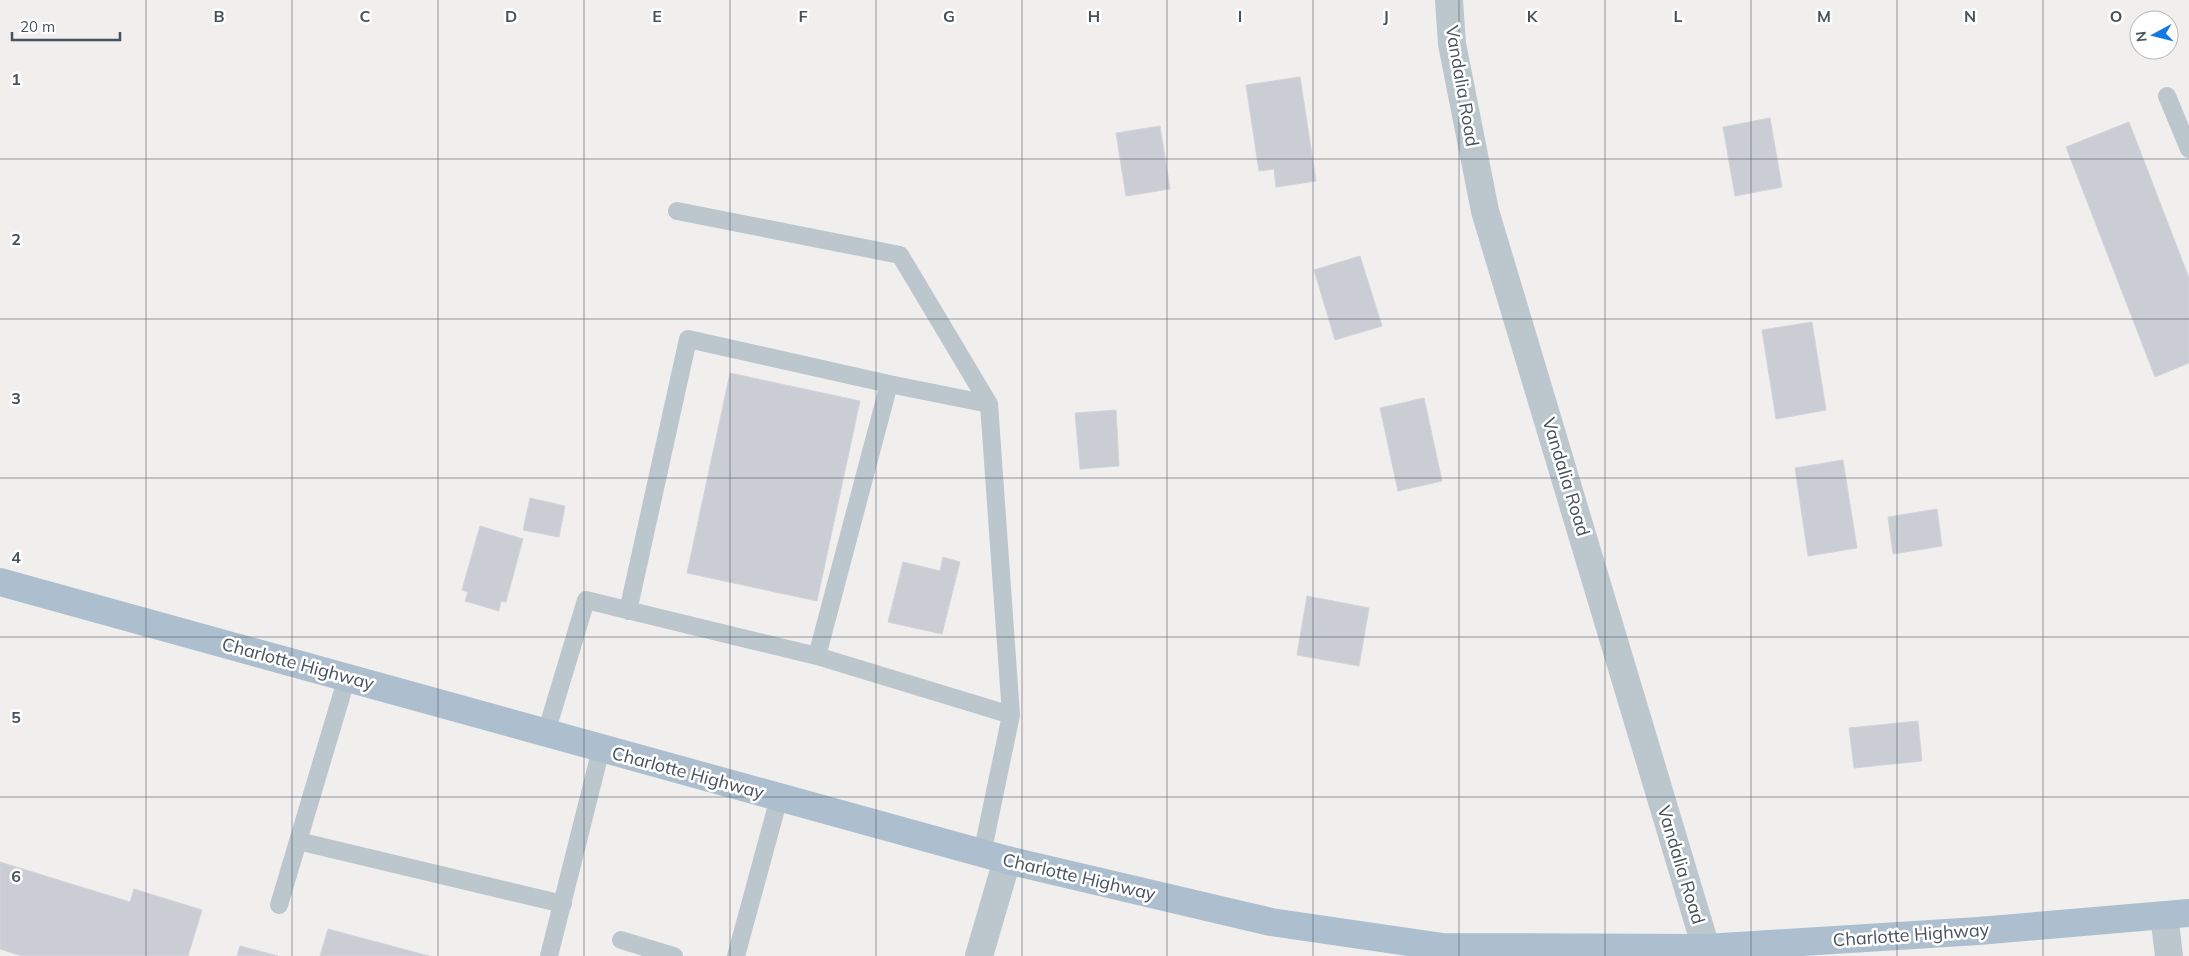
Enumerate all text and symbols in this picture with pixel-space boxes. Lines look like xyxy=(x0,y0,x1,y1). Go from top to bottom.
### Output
text: B xyxy=(213,6,225,26)
text: C xyxy=(360,6,371,26)
text: D xyxy=(505,6,517,26)
text: E xyxy=(652,6,662,26)
text: F xyxy=(798,6,808,26)
text: G xyxy=(943,6,955,26)
text: H xyxy=(1088,6,1100,26)
text: I xyxy=(1238,6,1242,26)
text: J xyxy=(1383,6,1389,26)
text: K xyxy=(1527,6,1539,26)
text: L xyxy=(1674,6,1683,26)
text: M xyxy=(1817,6,1831,26)
text: N xyxy=(1964,6,1976,26)
text: O xyxy=(2110,6,2122,26)
scale bar xyxy=(12,10,120,42)
north arrow xyxy=(2129,10,2179,60)
text: 20 m xyxy=(20,17,55,36)
street label: Vandalia Road xyxy=(1441,24,1484,148)
text: N xyxy=(2132,30,2151,43)
text: 1 xyxy=(11,69,21,89)
text: 2 xyxy=(11,229,21,249)
text: 3 xyxy=(11,388,21,408)
street label: Vandalia Road xyxy=(1538,415,1595,539)
text: 4 xyxy=(11,547,21,567)
street label: Charlotte Highway xyxy=(220,632,377,695)
text: 5 xyxy=(11,707,21,727)
street label: Charlotte Highway xyxy=(610,741,767,804)
street label: Vandalia Road xyxy=(1653,803,1710,927)
street label: Charlotte Highway xyxy=(1000,848,1158,905)
text: 6 xyxy=(11,866,21,886)
street label: Charlotte Highway xyxy=(1832,918,1990,951)

